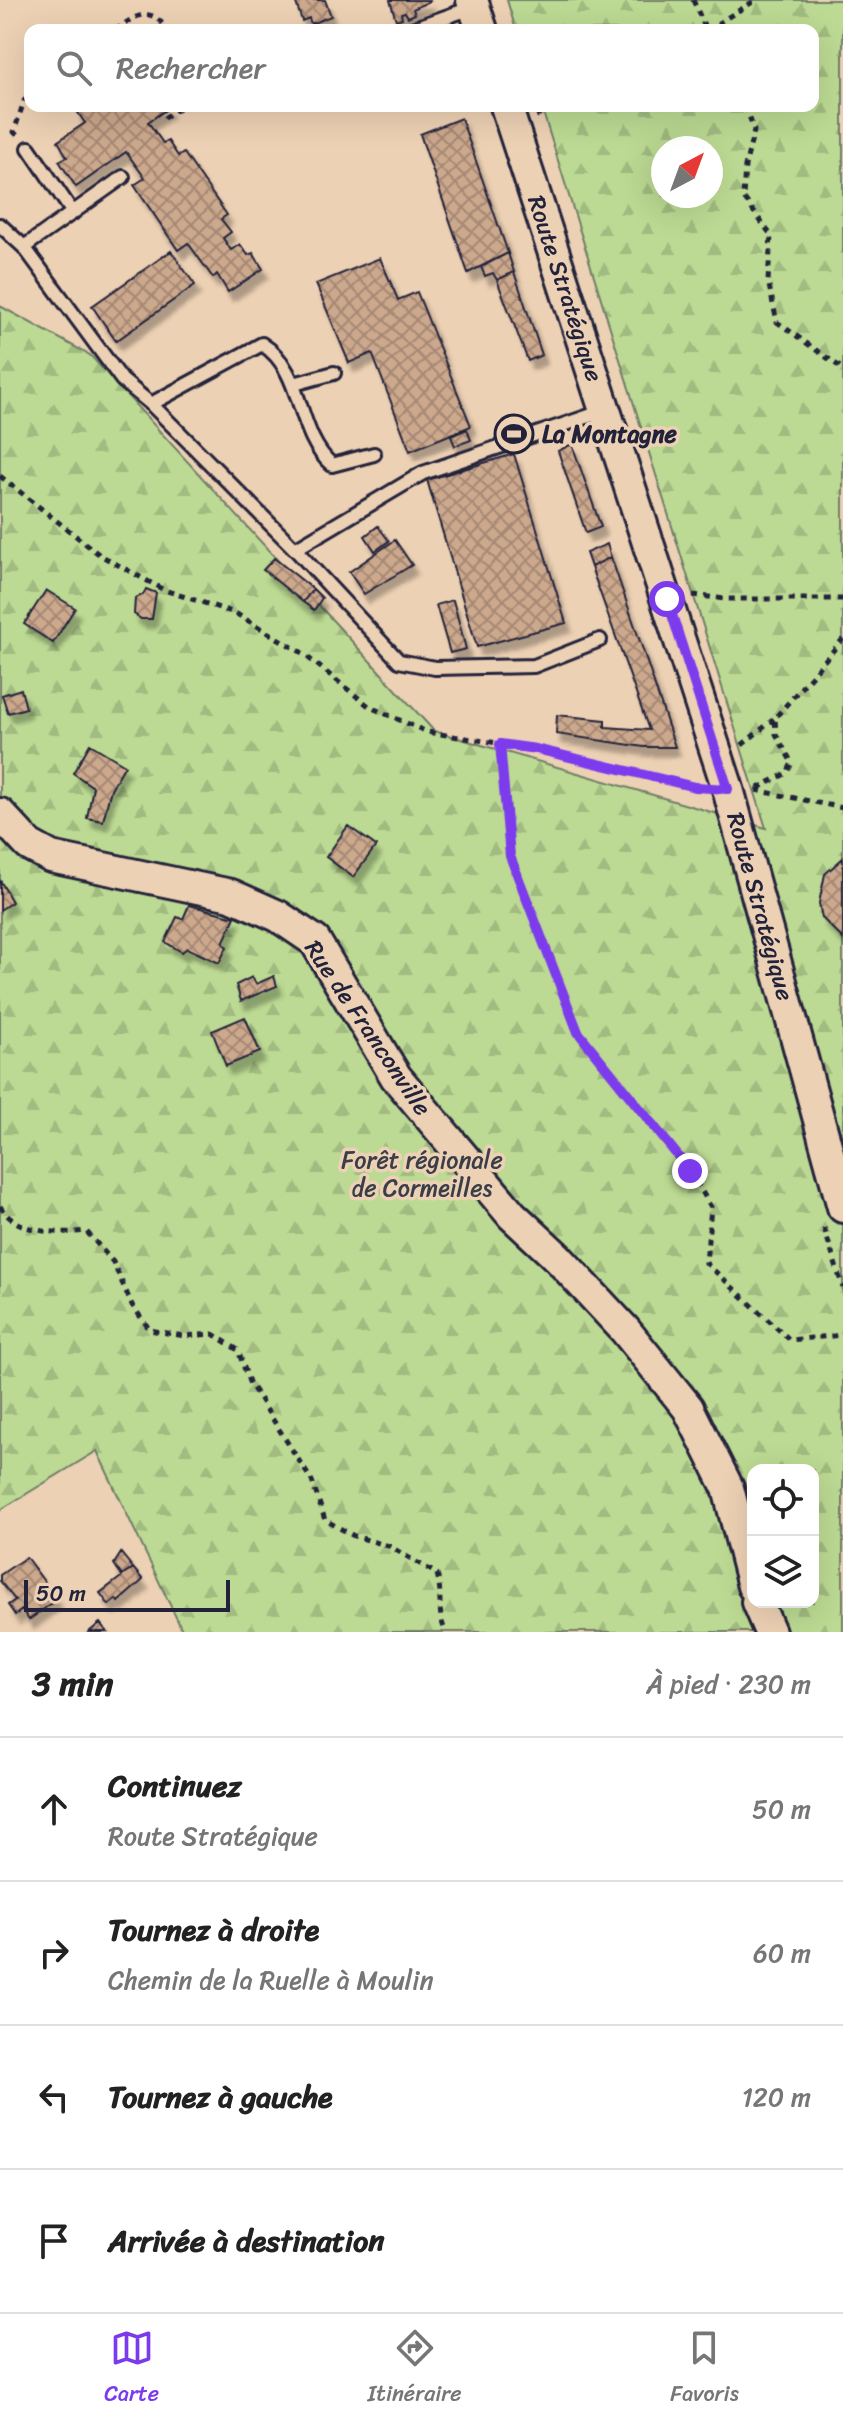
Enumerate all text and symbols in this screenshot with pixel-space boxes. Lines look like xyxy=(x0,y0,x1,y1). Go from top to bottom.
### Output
search box xyxy=(24,24,819,112)
text: Rechercher xyxy=(116,41,266,95)
icon: search xyxy=(52,46,96,90)
north arrow xyxy=(651,136,723,208)
street label: Route Stratégique xyxy=(515,190,615,387)
sports icon: La Montagne xyxy=(493,413,535,455)
place label: La Montagne xyxy=(542,413,678,455)
route start xyxy=(649,581,685,617)
street label: Route Stratégique xyxy=(714,807,806,1006)
street label: Rue de Franconville xyxy=(293,931,443,1125)
park label: Forêt régionale de Cormeilles xyxy=(341,1139,503,1209)
route end xyxy=(672,1153,708,1189)
map controls xyxy=(747,1464,819,1608)
button: locate xyxy=(747,1464,819,1536)
button: layers xyxy=(747,1536,819,1608)
text: 50 m xyxy=(36,1574,86,1613)
scale bar xyxy=(24,1576,230,1612)
text: 3 min xyxy=(32,1654,113,1714)
text: À pied · 230 m xyxy=(646,1661,811,1707)
text: Continuez xyxy=(108,1759,242,1813)
text: 50 m xyxy=(752,1786,811,1832)
icon: ahead xyxy=(32,1787,76,1831)
text: Route Stratégique xyxy=(108,1813,318,1859)
text: Tournez à droite xyxy=(108,1903,319,1957)
text: 60 m xyxy=(753,1930,811,1976)
icon: right xyxy=(32,1931,76,1975)
text: Chemin de la Ruelle à Moulin xyxy=(108,1957,433,2003)
text: Tournez à gauche xyxy=(108,2070,333,2124)
text: 120 m xyxy=(742,2074,811,2120)
icon: left xyxy=(32,2075,76,2119)
text: Arrivée à destination xyxy=(108,2214,385,2268)
icon: arrive xyxy=(32,2219,76,2263)
tab: Carte xyxy=(104,2326,159,2413)
tab: Itinéraire xyxy=(368,2326,462,2413)
tab: Favoris xyxy=(670,2326,739,2413)

